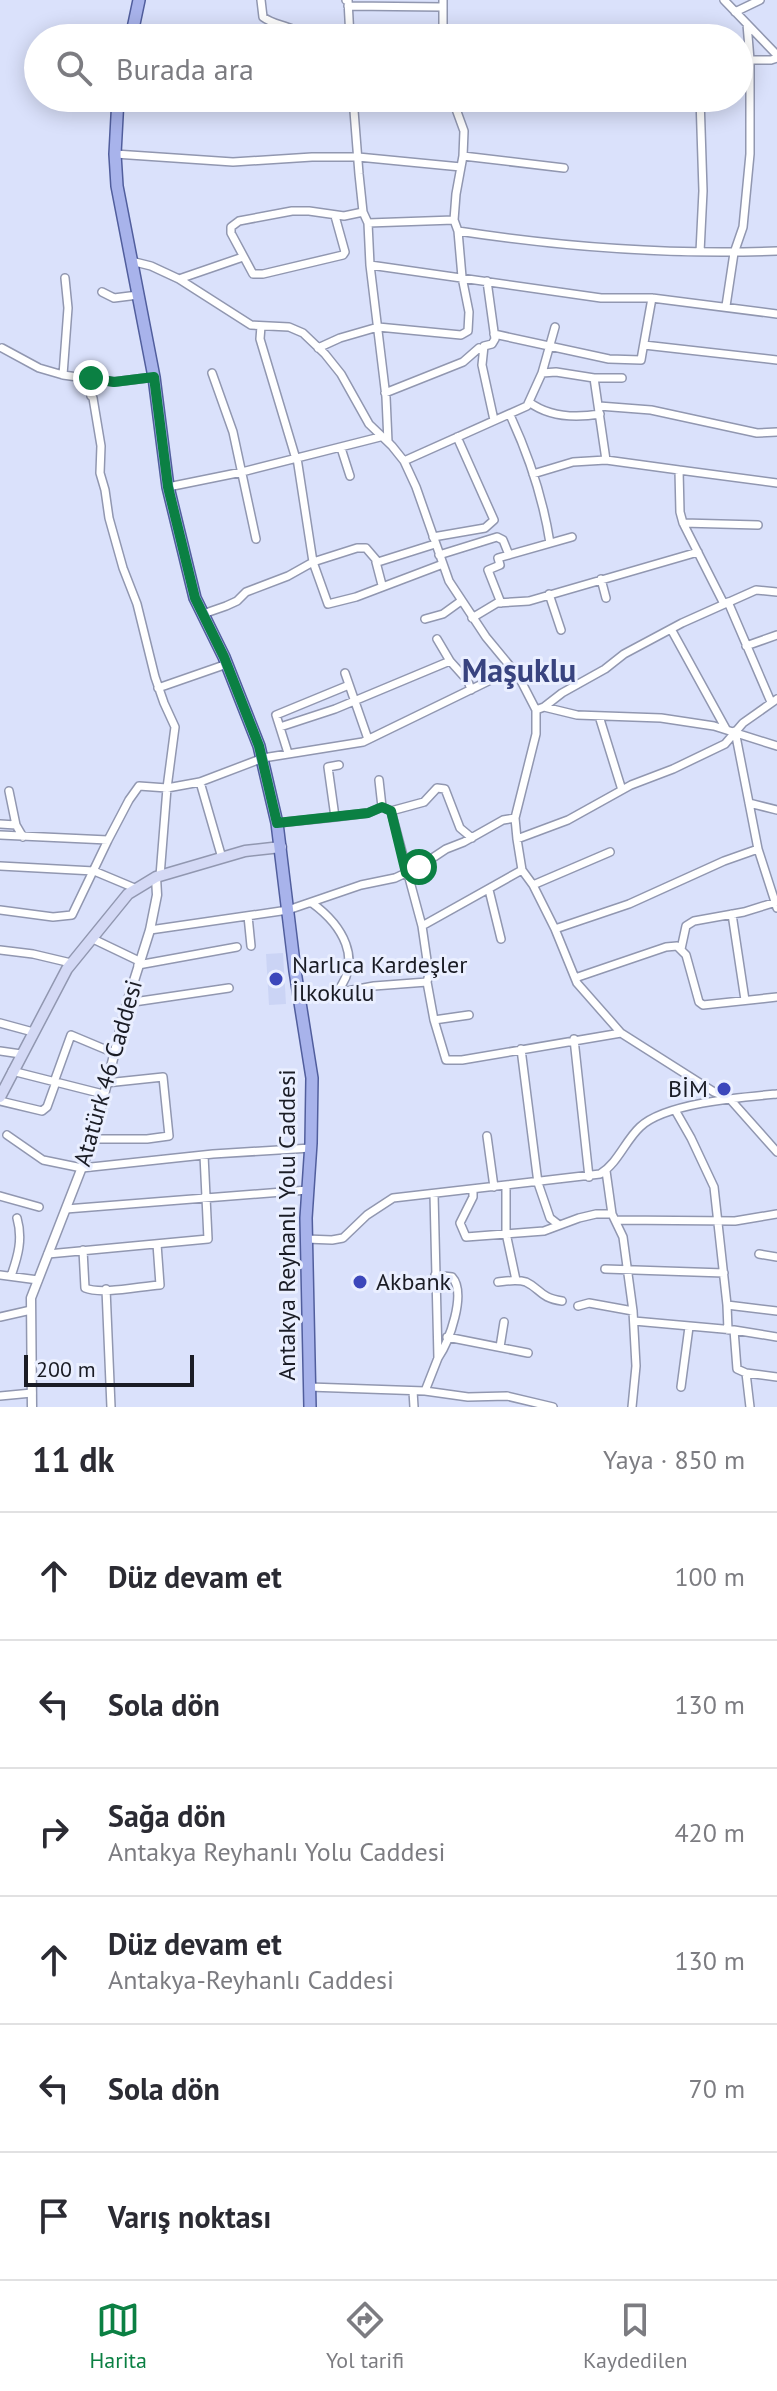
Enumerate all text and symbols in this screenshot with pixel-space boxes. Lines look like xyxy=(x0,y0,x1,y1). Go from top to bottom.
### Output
search box xyxy=(24,24,753,112)
icon: search xyxy=(52,46,96,90)
text: Burada ara xyxy=(116,49,254,88)
route end xyxy=(73,360,109,396)
district label: Maşuklu xyxy=(462,649,576,691)
route start xyxy=(401,849,437,885)
place label: Narlıca Kardeşler İlkokulu xyxy=(292,949,467,1008)
marker: Narlıca Kardeşler İlkokulu xyxy=(267,970,285,988)
street label: Atatürk 46 Caddesi xyxy=(66,976,149,1170)
street label: Antakya Reyhanlı Yolu Caddesi xyxy=(271,1069,302,1381)
place label: BİM xyxy=(668,1073,708,1104)
marker: BİM xyxy=(715,1080,733,1098)
place label: Akbank xyxy=(376,1266,452,1297)
marker: Akbank xyxy=(351,1273,369,1291)
scale bar xyxy=(24,1351,194,1387)
text: 200 m xyxy=(36,1355,96,1383)
text: 11 dk xyxy=(32,1437,114,1481)
text: Yaya · 850 m xyxy=(603,1443,745,1476)
icon: ahead xyxy=(32,1554,76,1598)
text: Düz devam et xyxy=(108,1557,282,1596)
text: 100 m xyxy=(674,1560,745,1593)
icon: left xyxy=(32,1682,76,1726)
text: Sola dön xyxy=(108,1685,220,1724)
text: 130 m xyxy=(674,1688,745,1721)
text: Sağa dön xyxy=(108,1796,226,1835)
icon: right xyxy=(32,1810,76,1854)
text: 420 m xyxy=(674,1816,745,1849)
text: Antakya Reyhanlı Yolu Caddesi xyxy=(108,1835,446,1868)
text: Düz devam et xyxy=(108,1924,282,1963)
icon: ahead xyxy=(32,1938,76,1982)
text: 130 m xyxy=(674,1944,745,1977)
text: Antakya-Reyhanlı Caddesi xyxy=(108,1963,394,1996)
icon: left xyxy=(32,2066,76,2110)
text: Sola dön xyxy=(108,2069,220,2108)
text: 70 m xyxy=(689,2072,745,2105)
icon: arrive xyxy=(32,2194,76,2238)
text: Varış noktası xyxy=(108,2197,271,2236)
tab: Harita xyxy=(90,2298,147,2374)
tab: Yol tarifi xyxy=(326,2298,404,2374)
tab: Kaydedilen xyxy=(583,2298,687,2374)

